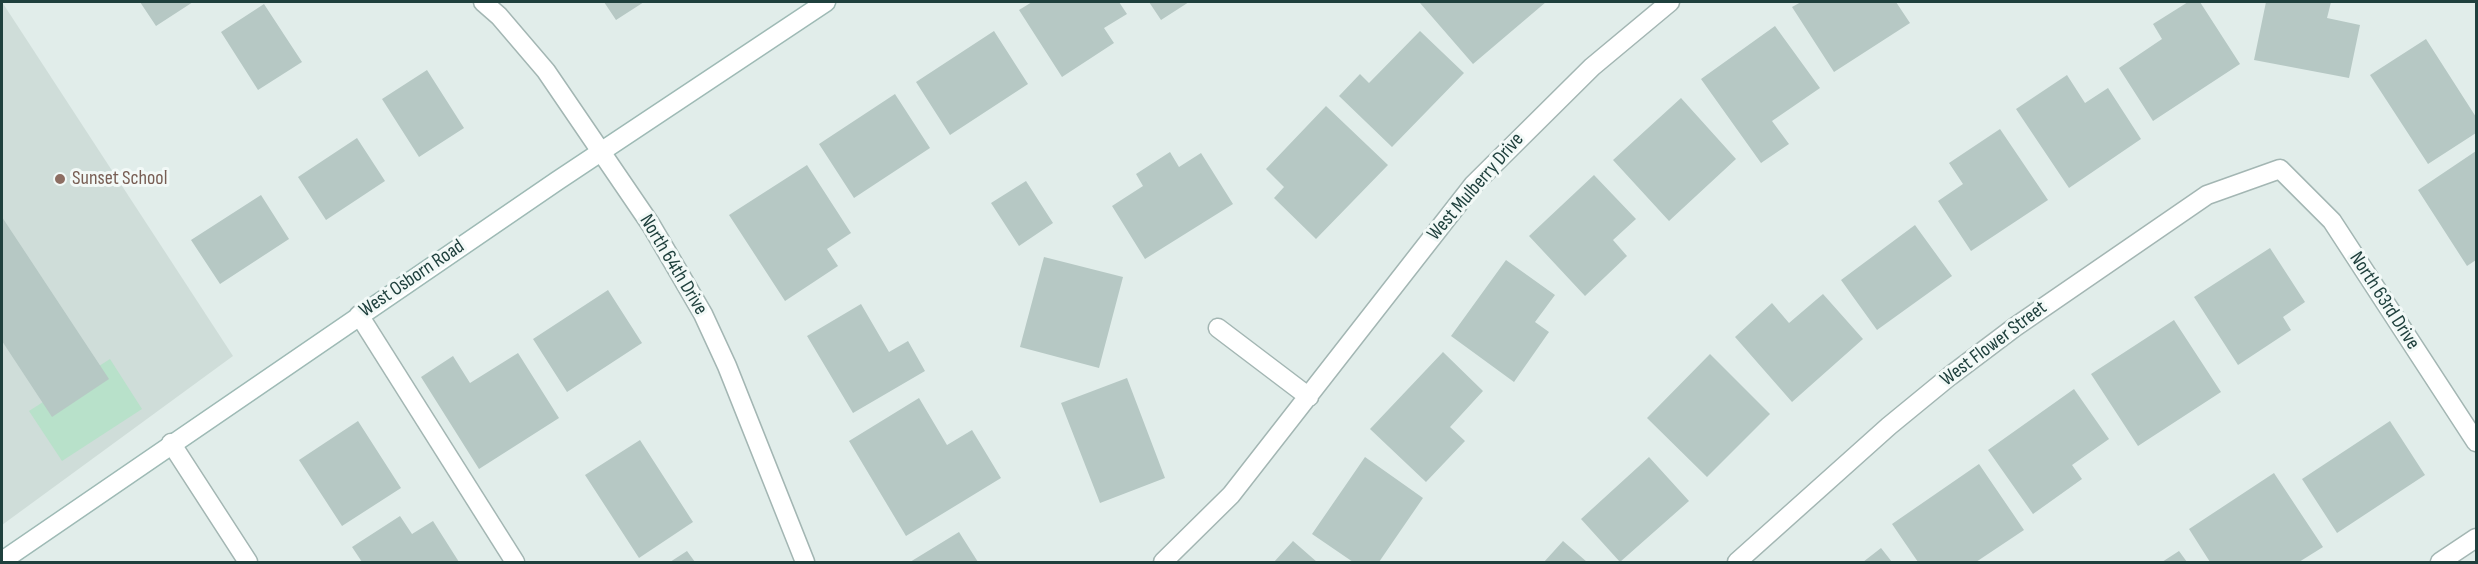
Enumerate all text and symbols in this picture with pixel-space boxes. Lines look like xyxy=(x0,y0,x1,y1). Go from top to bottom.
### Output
street label: West Mulberry Drive xyxy=(1423,128,1529,246)
place label: Sunset School xyxy=(72,167,167,191)
marker: Sunset School xyxy=(53,172,67,186)
street label: North 64th Drive xyxy=(634,211,712,319)
street label: West Osborn Road xyxy=(355,235,469,323)
street label: North 63rd Drive xyxy=(2344,248,2424,354)
street label: West Flower Street xyxy=(1936,296,2052,392)

